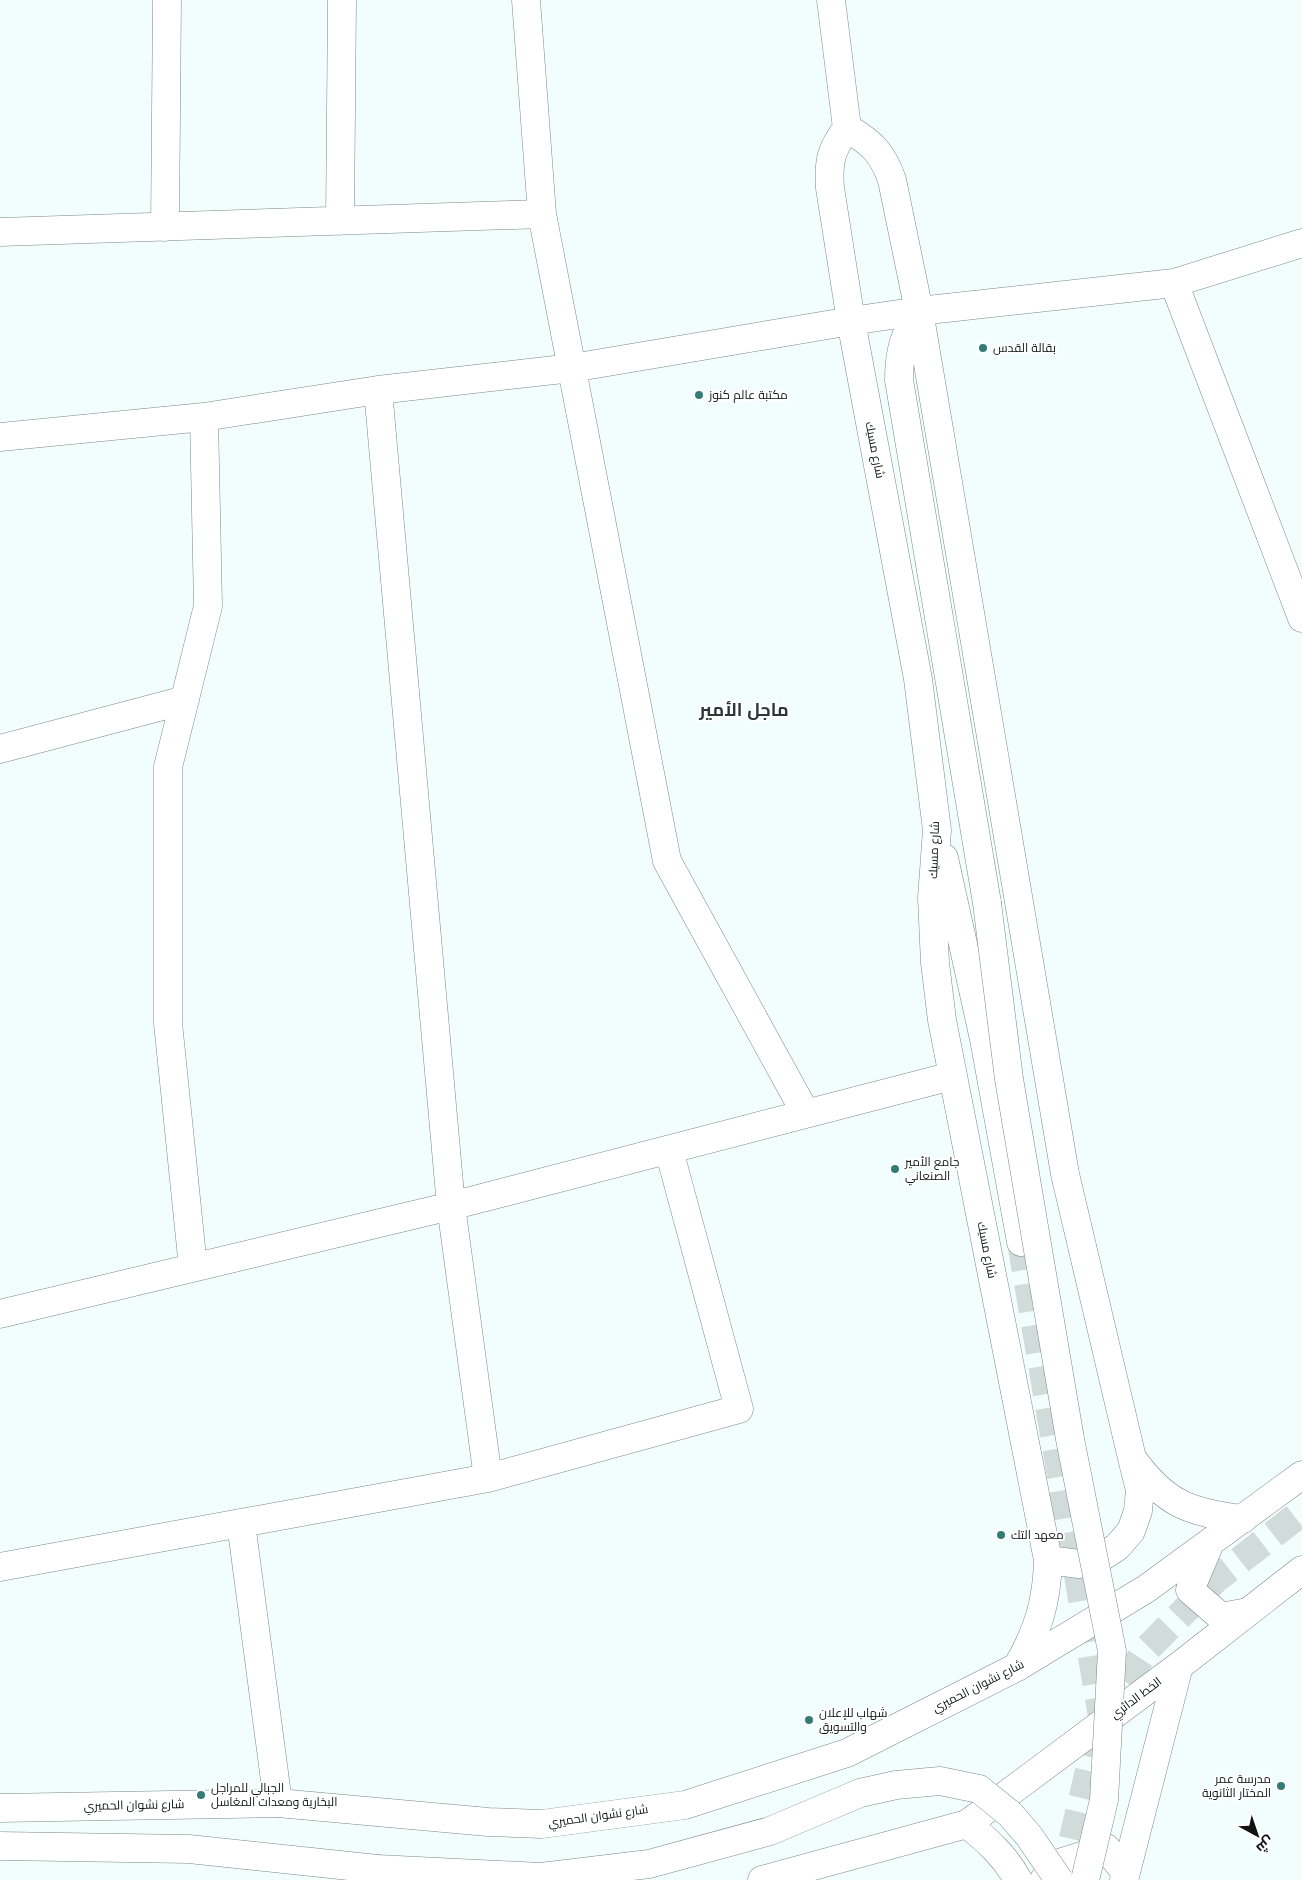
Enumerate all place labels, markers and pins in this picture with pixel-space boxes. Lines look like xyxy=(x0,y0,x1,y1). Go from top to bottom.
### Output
place label: بقالة القدس xyxy=(993,340,1056,356)
marker: بقالة القدس xyxy=(977,342,989,354)
place label: مكتبة عالم كنوز xyxy=(708,387,788,403)
marker: مكتبة عالم كنوز xyxy=(693,389,705,401)
place label: جامع الأمير الصنعاني xyxy=(904,1154,959,1186)
marker: جامع الأمير الصنعاني xyxy=(889,1163,901,1175)
place label: معهد التك xyxy=(1011,1527,1064,1543)
marker: معهد التك xyxy=(995,1529,1007,1541)
place label: شهاب للإعلان والتسويق xyxy=(819,1705,888,1735)
marker: شهاب للإعلان والتسويق xyxy=(803,1714,815,1726)
place label: مدرسة عمر المختار الثانوية xyxy=(1202,1771,1271,1801)
place label: الجبالي للمراجل البخارية ومعدات المغاسل xyxy=(211,1780,337,1810)
marker: مدرسة عمر المختار الثانوية xyxy=(1275,1780,1287,1792)
marker: الجبالي للمراجل البخارية ومعدات المغاسل xyxy=(195,1789,207,1801)

